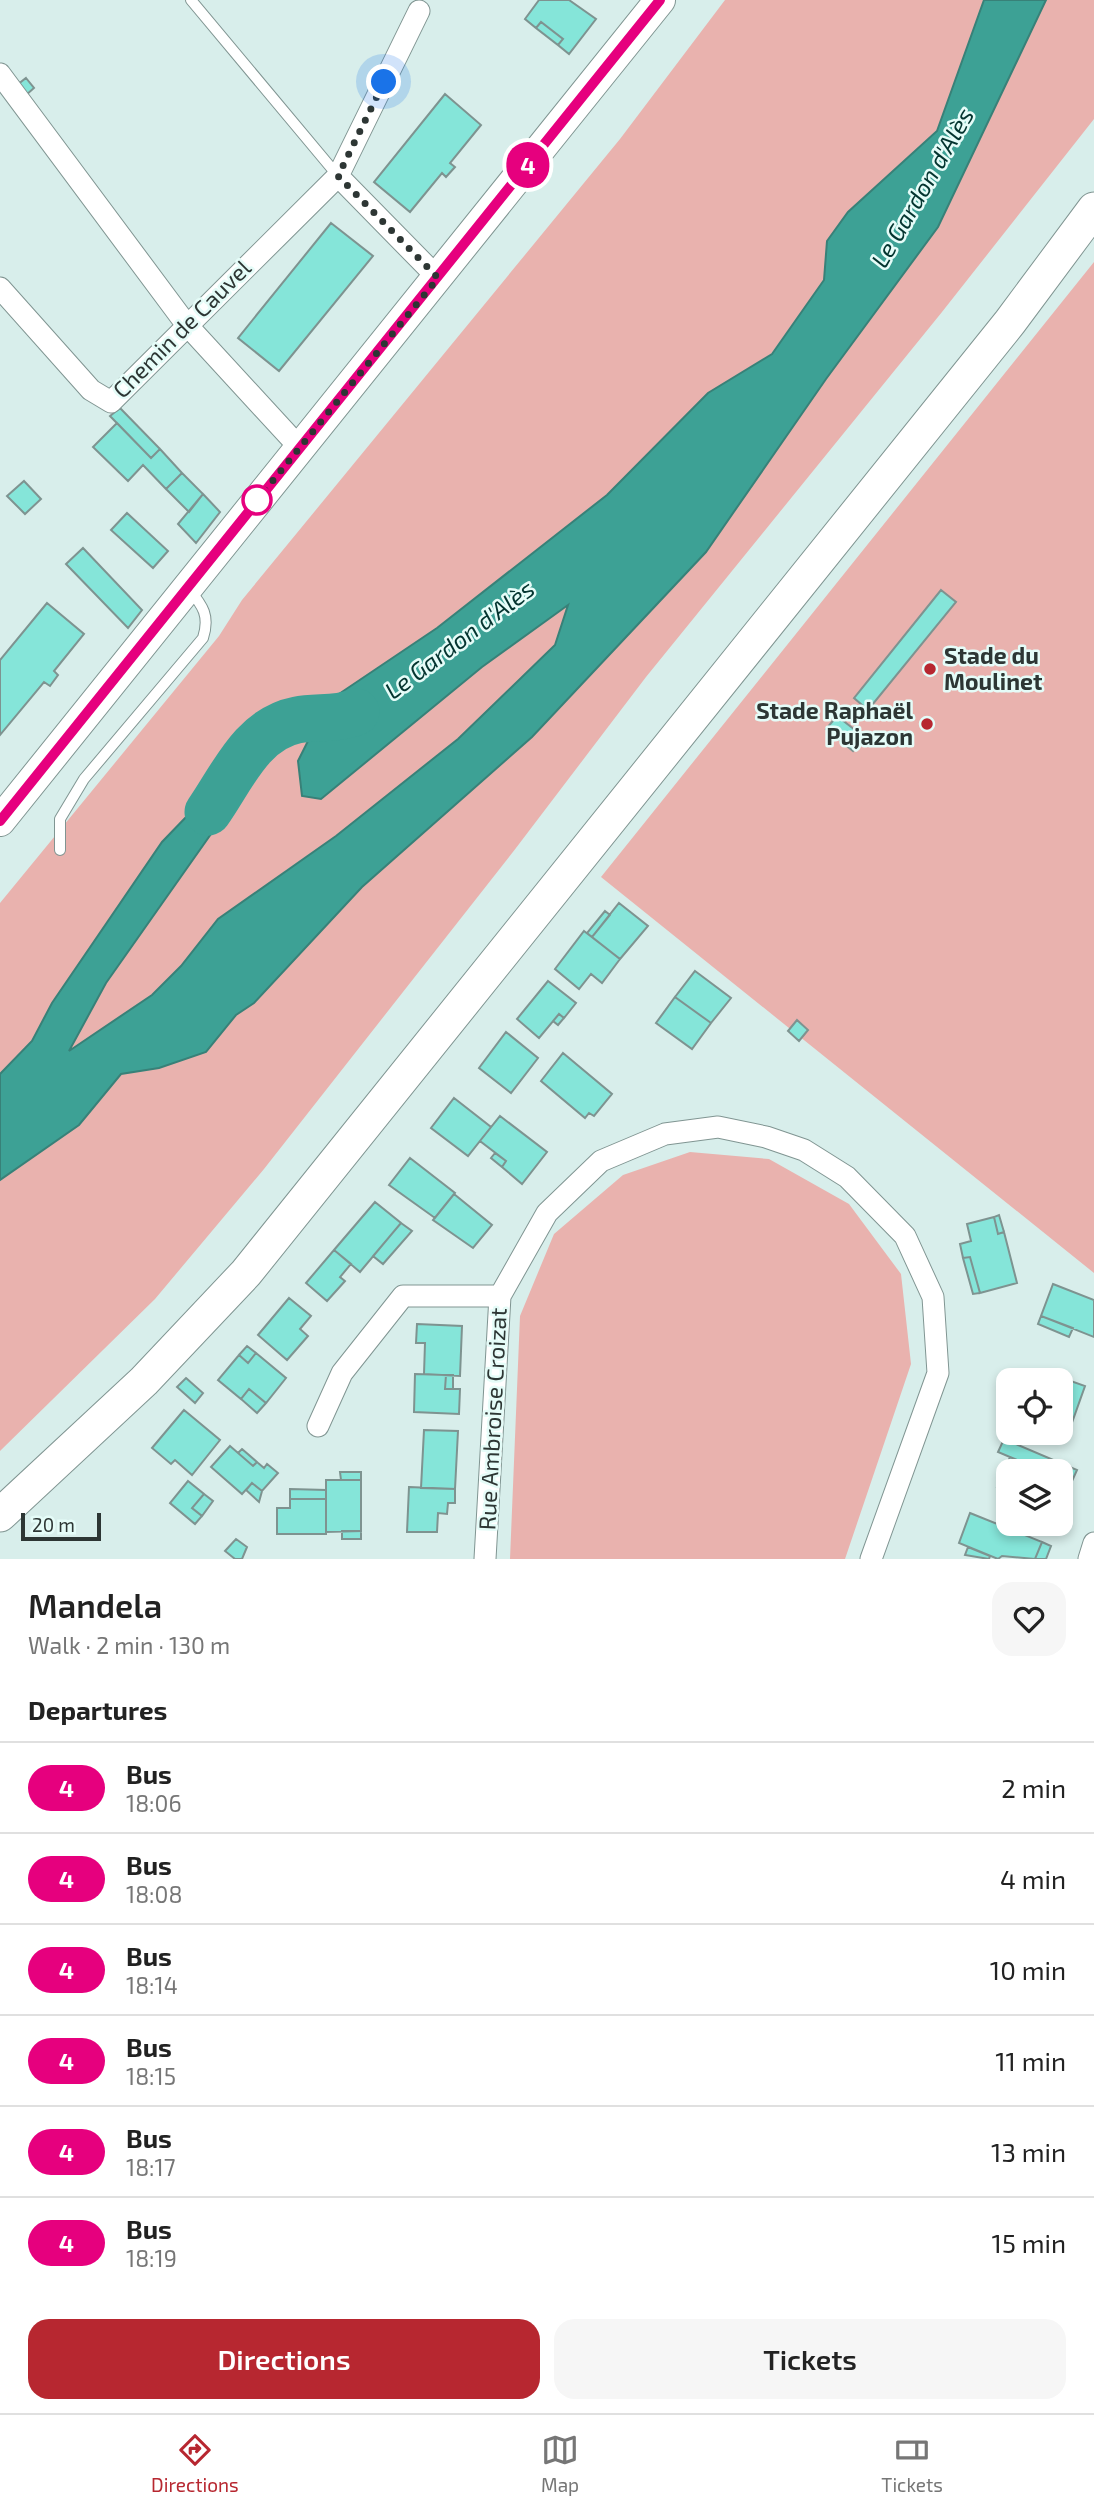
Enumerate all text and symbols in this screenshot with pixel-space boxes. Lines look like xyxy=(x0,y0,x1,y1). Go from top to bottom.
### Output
your location xyxy=(366,64,401,99)
water label: Le Gardon d'Alès xyxy=(864,102,979,272)
line badge: 4 xyxy=(505,142,551,188)
text: 4 xyxy=(520,150,536,179)
street label: Chemin de Cauvel xyxy=(106,253,256,403)
unlabelled marker xyxy=(242,485,272,515)
water label: Le Gardon d'Alès xyxy=(379,573,540,704)
place label: Stade du Moulinet xyxy=(944,641,1042,695)
marker: Stade du Moulinet xyxy=(922,661,938,677)
place label: Stade Raphaël Pujazon xyxy=(756,696,913,750)
marker: Stade Raphaël Pujazon xyxy=(919,716,935,732)
street label: Rue Ambroise Croizat xyxy=(472,1307,512,1531)
map controls xyxy=(996,1368,1073,1536)
button: locate xyxy=(996,1368,1073,1445)
button: layers xyxy=(996,1459,1073,1536)
scale bar xyxy=(21,1510,102,1542)
text: 20 m xyxy=(32,1513,75,1536)
button: heart xyxy=(992,1582,1066,1656)
text: Mandela xyxy=(28,1585,162,1625)
text: Walk · 2 min · 130 m xyxy=(28,1631,230,1659)
text: Departures xyxy=(28,1694,167,1725)
text: Bus xyxy=(126,1758,172,1789)
text: 2 min xyxy=(1001,1772,1066,1803)
text: 4 xyxy=(59,1773,74,1802)
text: 18:06 xyxy=(126,1789,182,1817)
text: Bus xyxy=(126,1849,172,1880)
text: 4 min xyxy=(1000,1863,1066,1894)
text: 4 xyxy=(59,1864,74,1893)
text: 18:08 xyxy=(126,1880,182,1908)
text: Bus xyxy=(126,1940,172,1971)
text: 10 min xyxy=(990,1954,1066,1985)
text: 4 xyxy=(59,1955,74,1984)
text: 18:14 xyxy=(126,1971,178,1999)
text: Bus xyxy=(126,2031,172,2062)
text: 11 min xyxy=(995,2045,1066,2076)
text: 4 xyxy=(59,2046,74,2075)
text: 18:15 xyxy=(126,2062,176,2090)
text: Bus xyxy=(126,2122,172,2153)
text: 13 min xyxy=(991,2136,1066,2167)
text: 4 xyxy=(59,2137,74,2166)
text: 18:17 xyxy=(126,2153,175,2181)
text: Bus xyxy=(126,2213,172,2244)
text: 15 min xyxy=(992,2227,1066,2258)
text: 4 xyxy=(59,2228,74,2257)
text: 18:19 xyxy=(126,2244,177,2272)
button: Directions xyxy=(28,2319,540,2399)
button: Tickets xyxy=(554,2319,1066,2399)
tab: Directions xyxy=(151,2431,239,2496)
tab: Map xyxy=(541,2431,579,2496)
tab: Tickets xyxy=(881,2431,943,2496)

